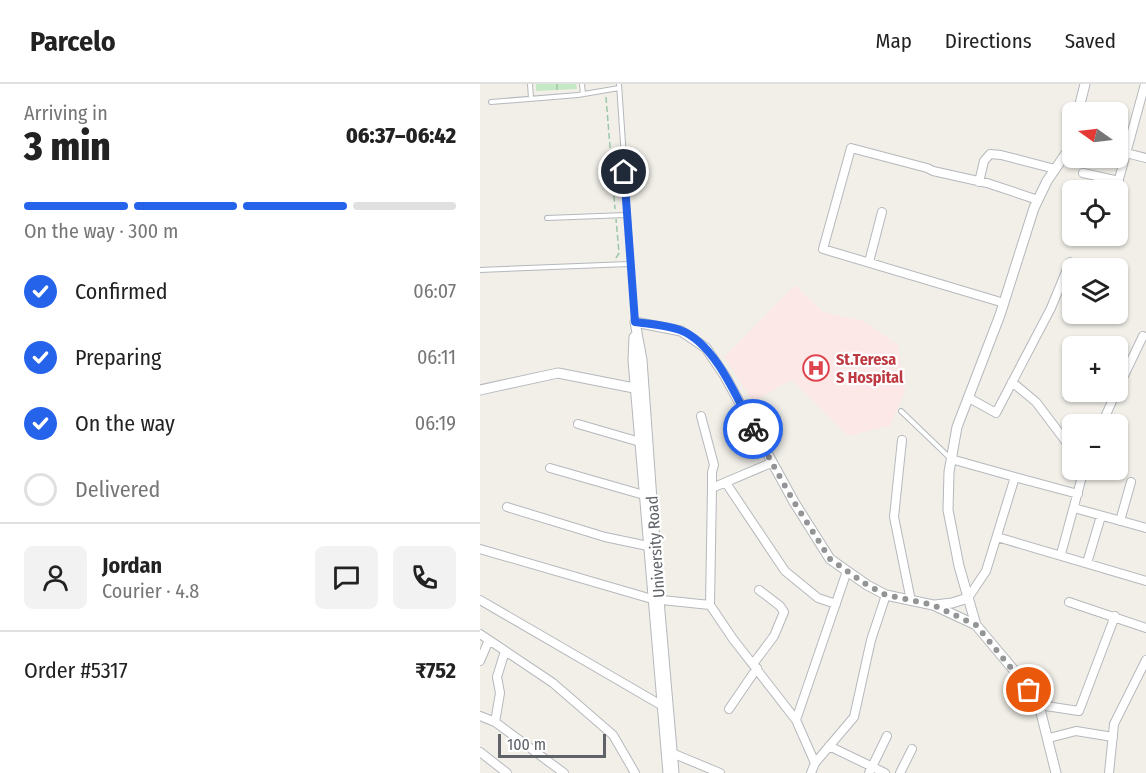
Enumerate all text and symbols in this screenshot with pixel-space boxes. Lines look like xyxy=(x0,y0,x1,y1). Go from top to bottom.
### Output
text: Parcelo xyxy=(30,25,116,58)
text: Map xyxy=(875,28,912,54)
text: Directions xyxy=(945,28,1032,54)
text: Saved xyxy=(1065,28,1116,54)
text: Arriving in xyxy=(24,101,108,125)
north arrow xyxy=(1062,102,1128,168)
map controls xyxy=(1062,102,1128,480)
text: 06:37–06:42 xyxy=(346,122,456,149)
text: 3 min xyxy=(24,124,111,170)
pin xyxy=(598,146,649,197)
icon: home xyxy=(607,155,640,188)
button: locate xyxy=(1062,180,1128,246)
text: On the way · 300 m xyxy=(24,219,178,243)
button: layers xyxy=(1062,258,1128,324)
icon: check xyxy=(24,275,57,308)
text: Confirmed xyxy=(75,278,168,305)
text: 06:07 xyxy=(413,279,456,303)
button: + xyxy=(1062,336,1128,402)
icon: check xyxy=(24,341,57,374)
text: Preparing xyxy=(75,344,161,371)
text: 06:11 xyxy=(417,345,456,369)
place label: St.Teresa S Hospital xyxy=(836,350,904,387)
hospital icon: St.Teresa S Hospital xyxy=(801,353,831,383)
courier xyxy=(723,399,783,459)
icon: check xyxy=(24,407,57,440)
text: On the way xyxy=(75,410,175,437)
text: 06:19 xyxy=(415,411,456,435)
icon: bike xyxy=(737,413,770,446)
button: − xyxy=(1062,414,1128,480)
text: Delivered xyxy=(75,476,160,503)
street label: University Road xyxy=(642,495,669,599)
button: person xyxy=(24,546,87,609)
button: chat xyxy=(315,546,378,609)
button: phone xyxy=(393,546,456,609)
text: Jordan xyxy=(102,552,162,579)
text: Courier · 4.8 xyxy=(102,579,199,603)
text: Order #5317 xyxy=(24,657,128,684)
text: ₹752 xyxy=(415,657,456,684)
pin xyxy=(1003,664,1054,715)
icon: bag xyxy=(1012,673,1045,706)
scale bar xyxy=(498,731,606,758)
text: 100 m xyxy=(507,735,546,754)

